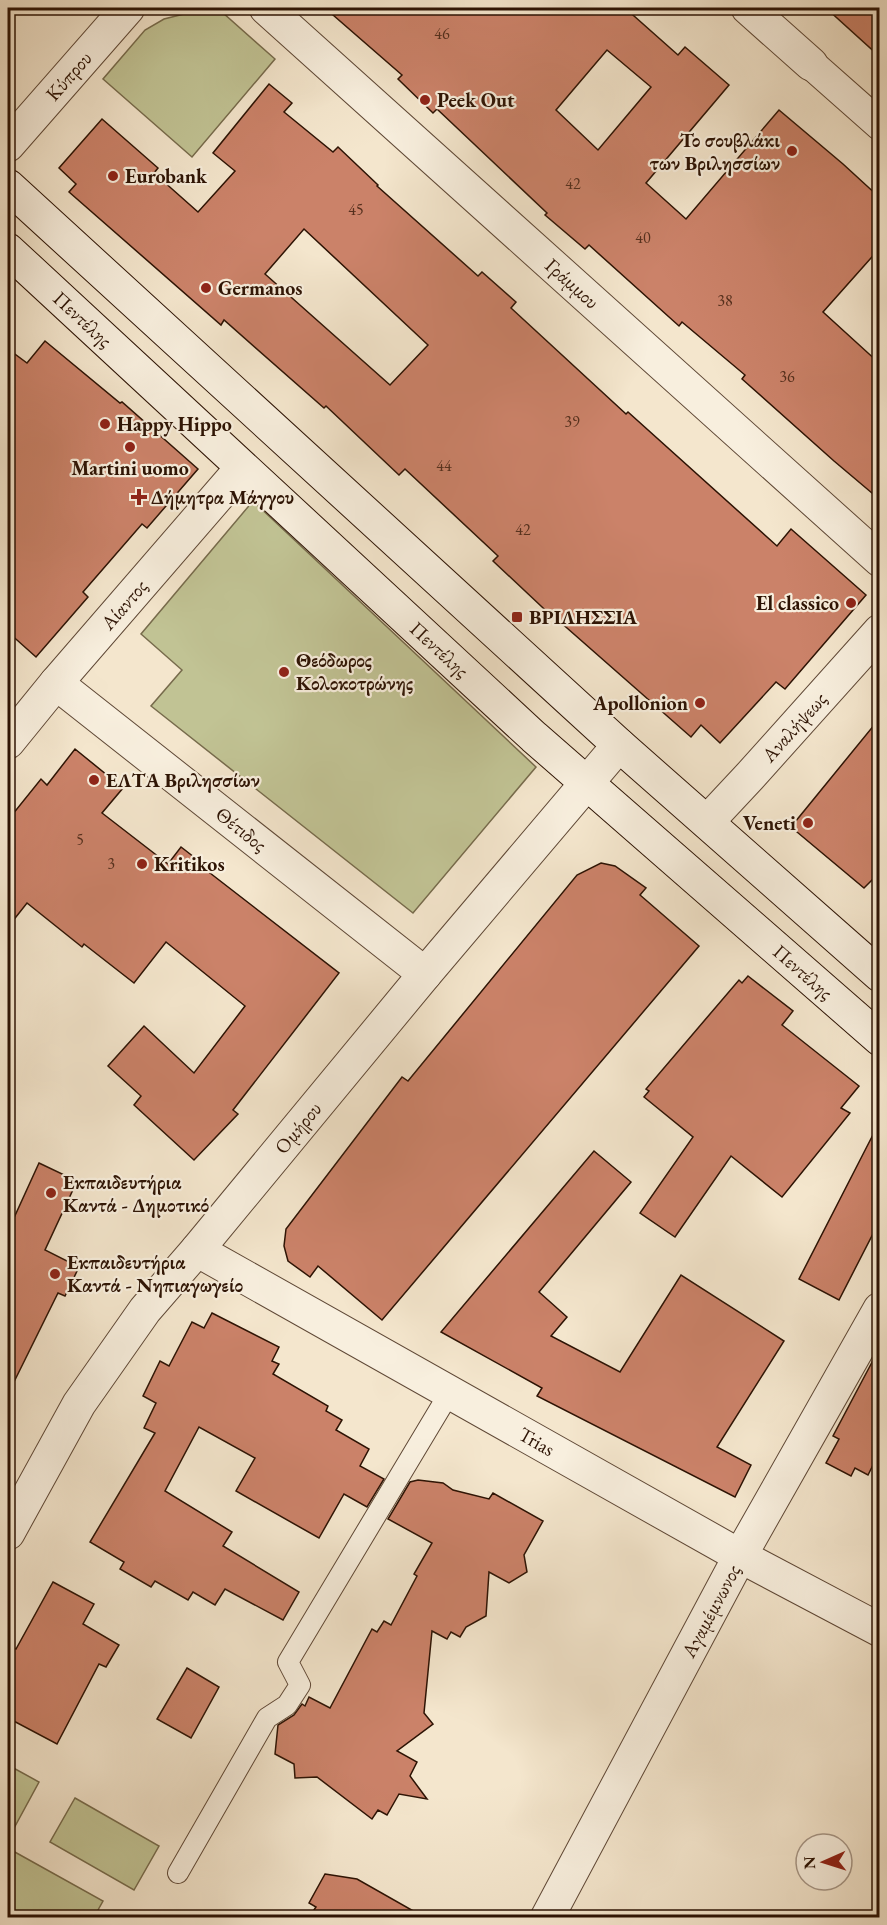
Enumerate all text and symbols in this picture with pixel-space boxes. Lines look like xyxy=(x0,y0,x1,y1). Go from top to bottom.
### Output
house number: 46 xyxy=(434,23,450,44)
street label: Κύπρου xyxy=(40,45,97,106)
place label: Peek Out xyxy=(437,87,515,113)
marker: Peek Out xyxy=(418,93,432,107)
place label: Το σουβλάκι των Βριλησσίων xyxy=(650,127,780,176)
marker: Το σουβλάκι των Βριλησσίων xyxy=(785,144,799,158)
place label: Eurobank xyxy=(125,163,208,189)
marker: Eurobank xyxy=(106,169,120,183)
house number: 42 xyxy=(565,173,581,194)
house number: 45 xyxy=(348,199,364,220)
house number: 40 xyxy=(635,227,651,248)
street label: Γράμμου xyxy=(540,252,605,315)
place label: Germanos xyxy=(218,275,302,301)
marker: Germanos xyxy=(199,281,213,295)
street label: Πεντέλης xyxy=(48,285,118,353)
house number: 38 xyxy=(717,290,733,311)
house number: 36 xyxy=(779,366,795,387)
place label: Happy Hippo xyxy=(117,411,232,437)
house number: 39 xyxy=(564,411,580,432)
marker: Happy Hippo xyxy=(98,417,112,431)
marker: Martini uomo xyxy=(123,440,137,454)
place label: Martini uomo xyxy=(71,455,189,481)
house number: 44 xyxy=(436,455,452,476)
place label: Δήμητρα Μάγγου xyxy=(151,484,294,510)
marker: Δήμητρα Μάγγου xyxy=(132,490,146,504)
house number: 42 xyxy=(515,519,531,540)
street label: Αίαντος xyxy=(94,574,153,636)
place label: El classico xyxy=(756,590,839,616)
marker: El classico xyxy=(844,596,858,610)
place label: ΒΡΙΛΗΣΣΙΑ xyxy=(529,604,638,630)
marker: ΒΡΙΛΗΣΣΙΑ xyxy=(510,610,524,624)
street label: Πεντέλης xyxy=(404,616,475,683)
place label: Θεόδωρος Κολοκοτρώνης xyxy=(296,647,413,696)
marker: Θεόδωρος Κολοκοτρώνης xyxy=(277,665,291,679)
street label: Αναλήψεως xyxy=(755,686,832,768)
place label: Apollonion xyxy=(592,690,688,716)
marker: Apollonion xyxy=(693,696,707,710)
place label: ΕΛΤΑ Βριλησσίων xyxy=(106,767,260,793)
marker: ΕΛΤΑ Βριλησσίων xyxy=(87,773,101,787)
street label: Θέτιδος xyxy=(210,801,272,857)
place label: Veneti xyxy=(743,810,796,836)
marker: Veneti xyxy=(801,816,815,830)
house number: 5 xyxy=(76,829,84,850)
place label: Kritikos xyxy=(154,851,225,877)
house number: 3 xyxy=(107,853,115,874)
marker: Kritikos xyxy=(135,857,149,871)
street label: Πεντέλης xyxy=(768,938,839,1005)
street label: Ομήρου xyxy=(269,1096,327,1159)
place label: Εκπαιδευτήρια Καντά - Δημοτικό xyxy=(63,1169,209,1218)
marker: Εκπαιδευτήρια Καντά - Δημοτικό xyxy=(44,1186,58,1200)
place label: Εκπαιδευτήρια Καντά - Νηπιαγωγείο xyxy=(67,1249,243,1298)
marker: Εκπαιδευτήρια Καντά - Νηπιαγωγείο xyxy=(48,1267,62,1281)
street label: Trias xyxy=(514,1421,559,1462)
street label: Αγαμέμνωνος xyxy=(675,1560,746,1663)
north arrow xyxy=(794,1832,854,1892)
text: N xyxy=(799,1856,820,1870)

